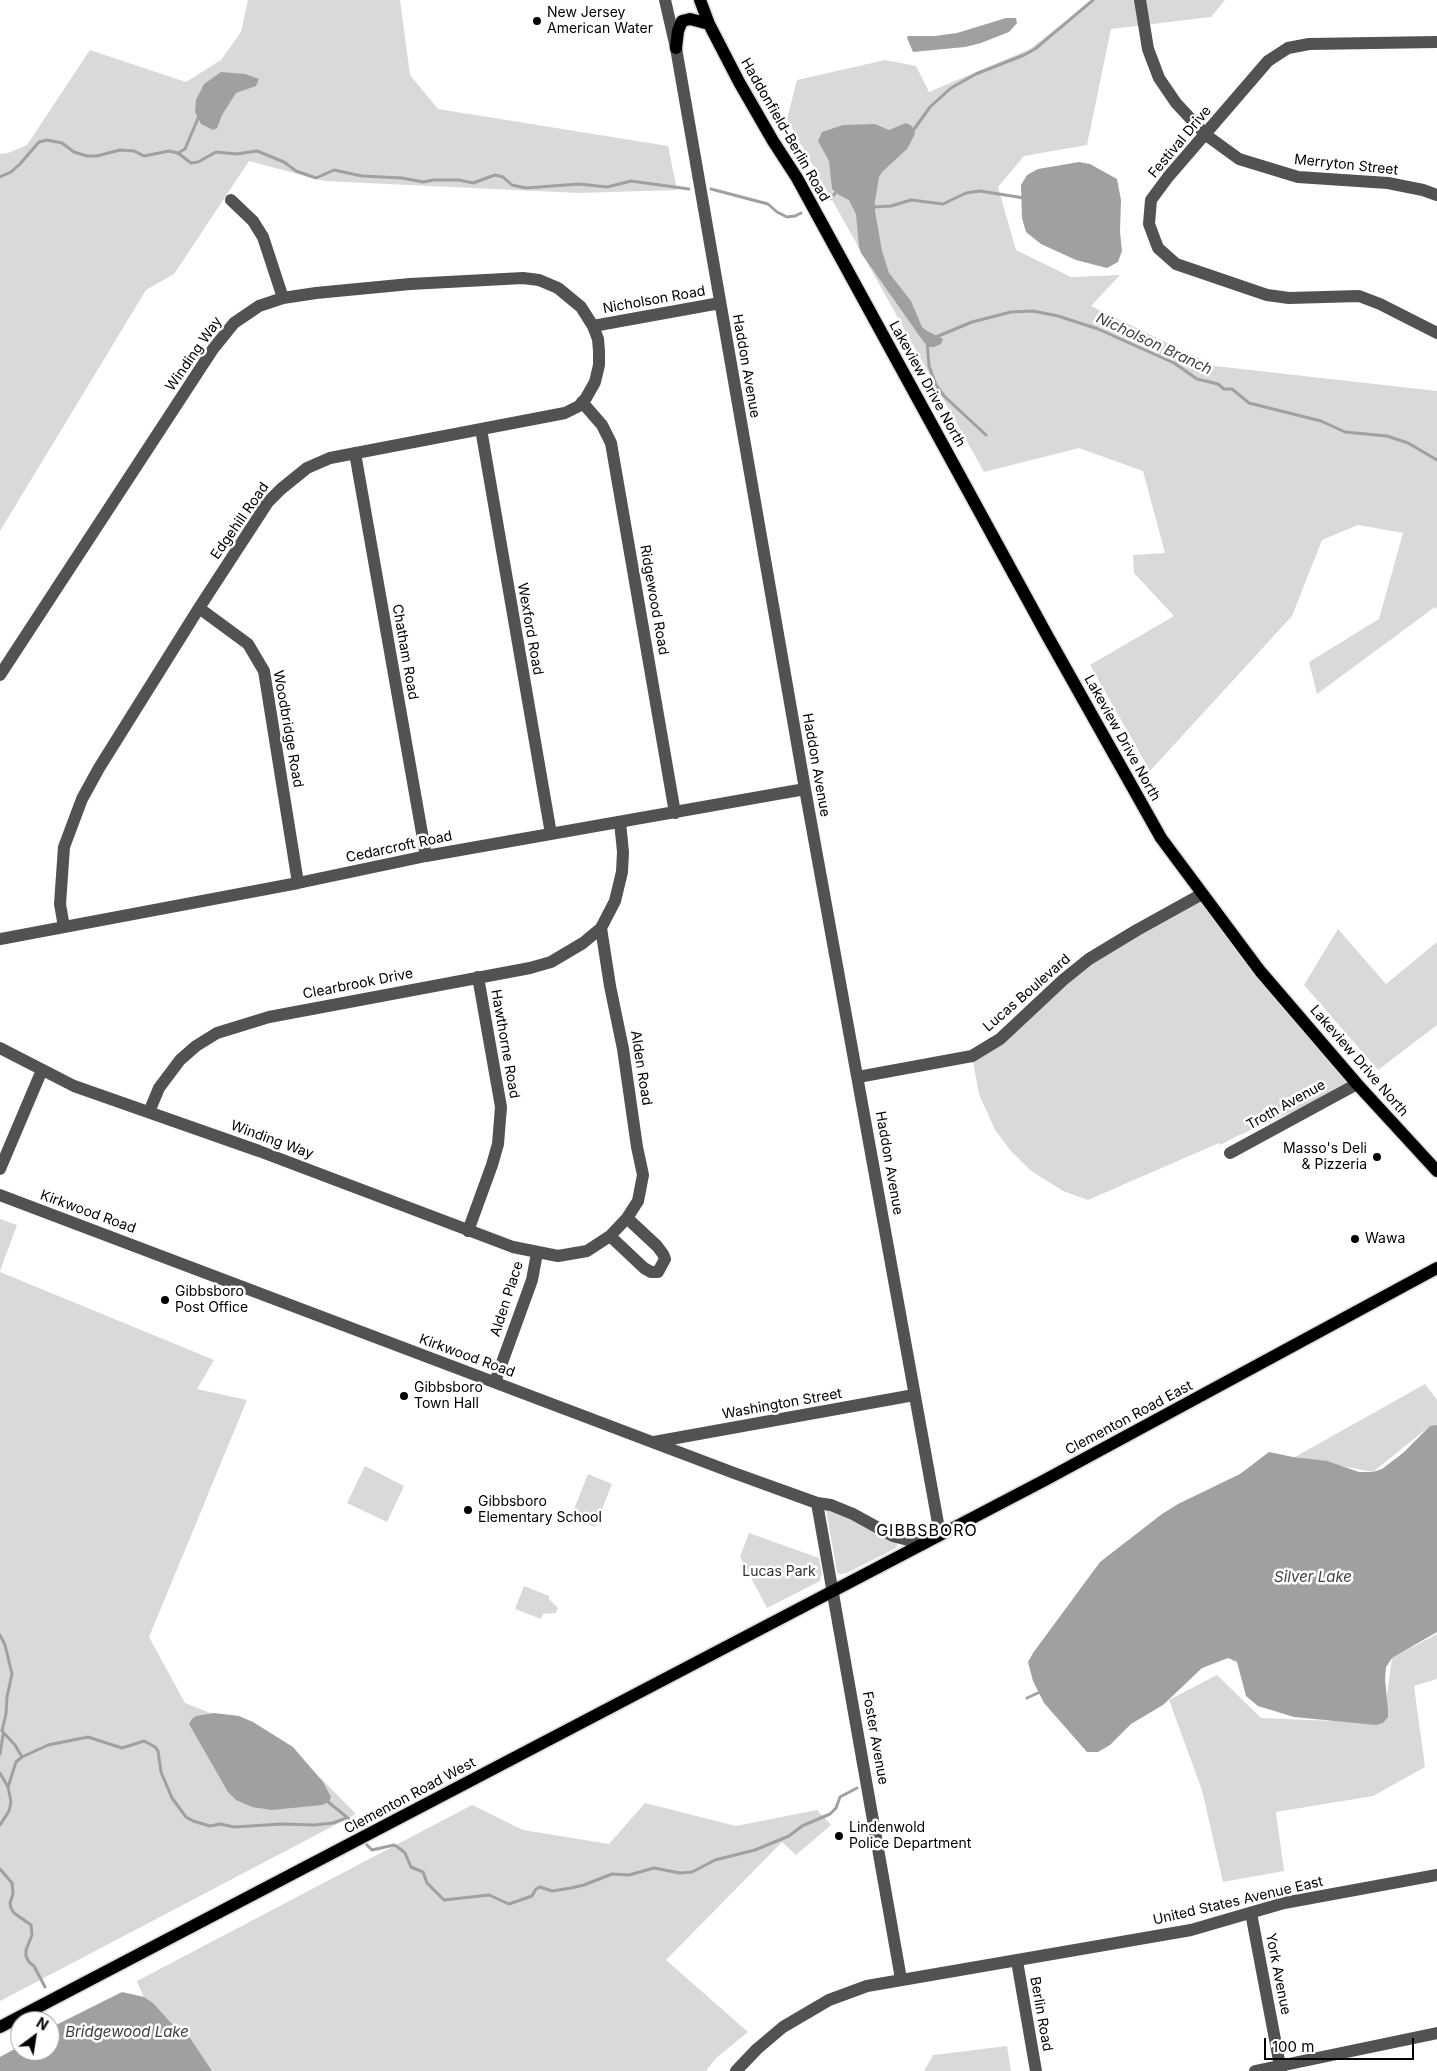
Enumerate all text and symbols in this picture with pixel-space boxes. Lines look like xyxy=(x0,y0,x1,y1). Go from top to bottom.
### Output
place label: New Jersey American Water xyxy=(547,5,653,38)
marker: New Jersey American Water xyxy=(531,15,543,27)
street label: Haddonfield-Berlin Road xyxy=(737,55,833,205)
street label: Festival Drive xyxy=(1145,103,1215,181)
street label: Merryton Street xyxy=(1293,151,1399,179)
street label: Nicholson Road xyxy=(601,283,707,317)
water label: Nicholson Branch xyxy=(1093,309,1215,379)
street label: Haddon Avenue xyxy=(729,313,763,419)
street label: Winding Way xyxy=(162,314,226,394)
street label: Lakeview Drive North xyxy=(885,318,969,450)
street label: Edgehill Road xyxy=(207,479,273,563)
street label: Ridgewood Road xyxy=(636,544,672,656)
street label: Wexford Road xyxy=(514,582,546,676)
street label: Chatham Road xyxy=(388,603,422,701)
street label: Woodbridge Road xyxy=(269,669,307,789)
street label: Lakeview Drive North xyxy=(1080,672,1164,804)
street label: Haddon Avenue xyxy=(799,712,833,818)
street label: Cedarcroft Road xyxy=(344,828,454,866)
street label: Lucas Boulevard xyxy=(980,951,1074,1035)
street label: Clearbrook Drive xyxy=(301,965,415,1003)
street label: Hawthorne Road xyxy=(487,988,523,1100)
street label: Lakeview Drive North xyxy=(1306,1002,1412,1120)
street label: Alden Road xyxy=(627,1029,655,1107)
street label: Troth Avenue xyxy=(1244,1076,1328,1134)
street label: Haddon Avenue xyxy=(872,1110,906,1216)
street label: Winding Way xyxy=(228,1117,316,1163)
place label: Masso's Deli & Pizzeria xyxy=(1283,1141,1367,1174)
marker: Masso's Deli & Pizzeria xyxy=(1371,1151,1383,1163)
street label: Kirkwood Road xyxy=(38,1187,138,1237)
place label: Wawa xyxy=(1365,1231,1405,1247)
marker: Wawa xyxy=(1349,1233,1361,1245)
street label: Alden Place xyxy=(487,1259,527,1339)
place label: Gibbsboro Post Office xyxy=(175,1284,248,1316)
marker: Gibbsboro Post Office xyxy=(159,1294,171,1306)
street label: Kirkwood Road xyxy=(417,1331,517,1381)
street label: Clementon Road East xyxy=(1063,1377,1195,1459)
place label: Gibbsboro Town Hall xyxy=(414,1380,483,1412)
street label: Washington Street xyxy=(721,1385,843,1423)
marker: Gibbsboro Town Hall xyxy=(398,1390,410,1402)
place label: Gibbsboro Elementary School xyxy=(478,1494,602,1526)
marker: Gibbsboro Elementary School xyxy=(462,1504,474,1516)
district label: GIBBSBORO xyxy=(875,1521,979,1541)
park label: Lucas Park xyxy=(742,1564,816,1580)
water label: Silver Lake xyxy=(1274,1568,1352,1586)
street label: Foster Avenue xyxy=(859,1690,891,1786)
street label: Clementon Road West xyxy=(341,1754,479,1838)
place label: Lindenwold Police Department xyxy=(849,1820,971,1852)
marker: Lindenwold Police Department xyxy=(833,1830,845,1842)
street label: United States Avenue East xyxy=(1151,1873,1325,1929)
street label: York Avenue xyxy=(1262,1932,1294,2016)
street label: Berlin Road xyxy=(1026,1975,1056,2053)
north arrow xyxy=(10,2011,60,2061)
text: N xyxy=(34,2014,51,2034)
water label: Bridgewood Lake xyxy=(65,2023,189,2041)
scale bar xyxy=(1267,2028,1417,2060)
text: 100 m xyxy=(1272,2037,1314,2056)

